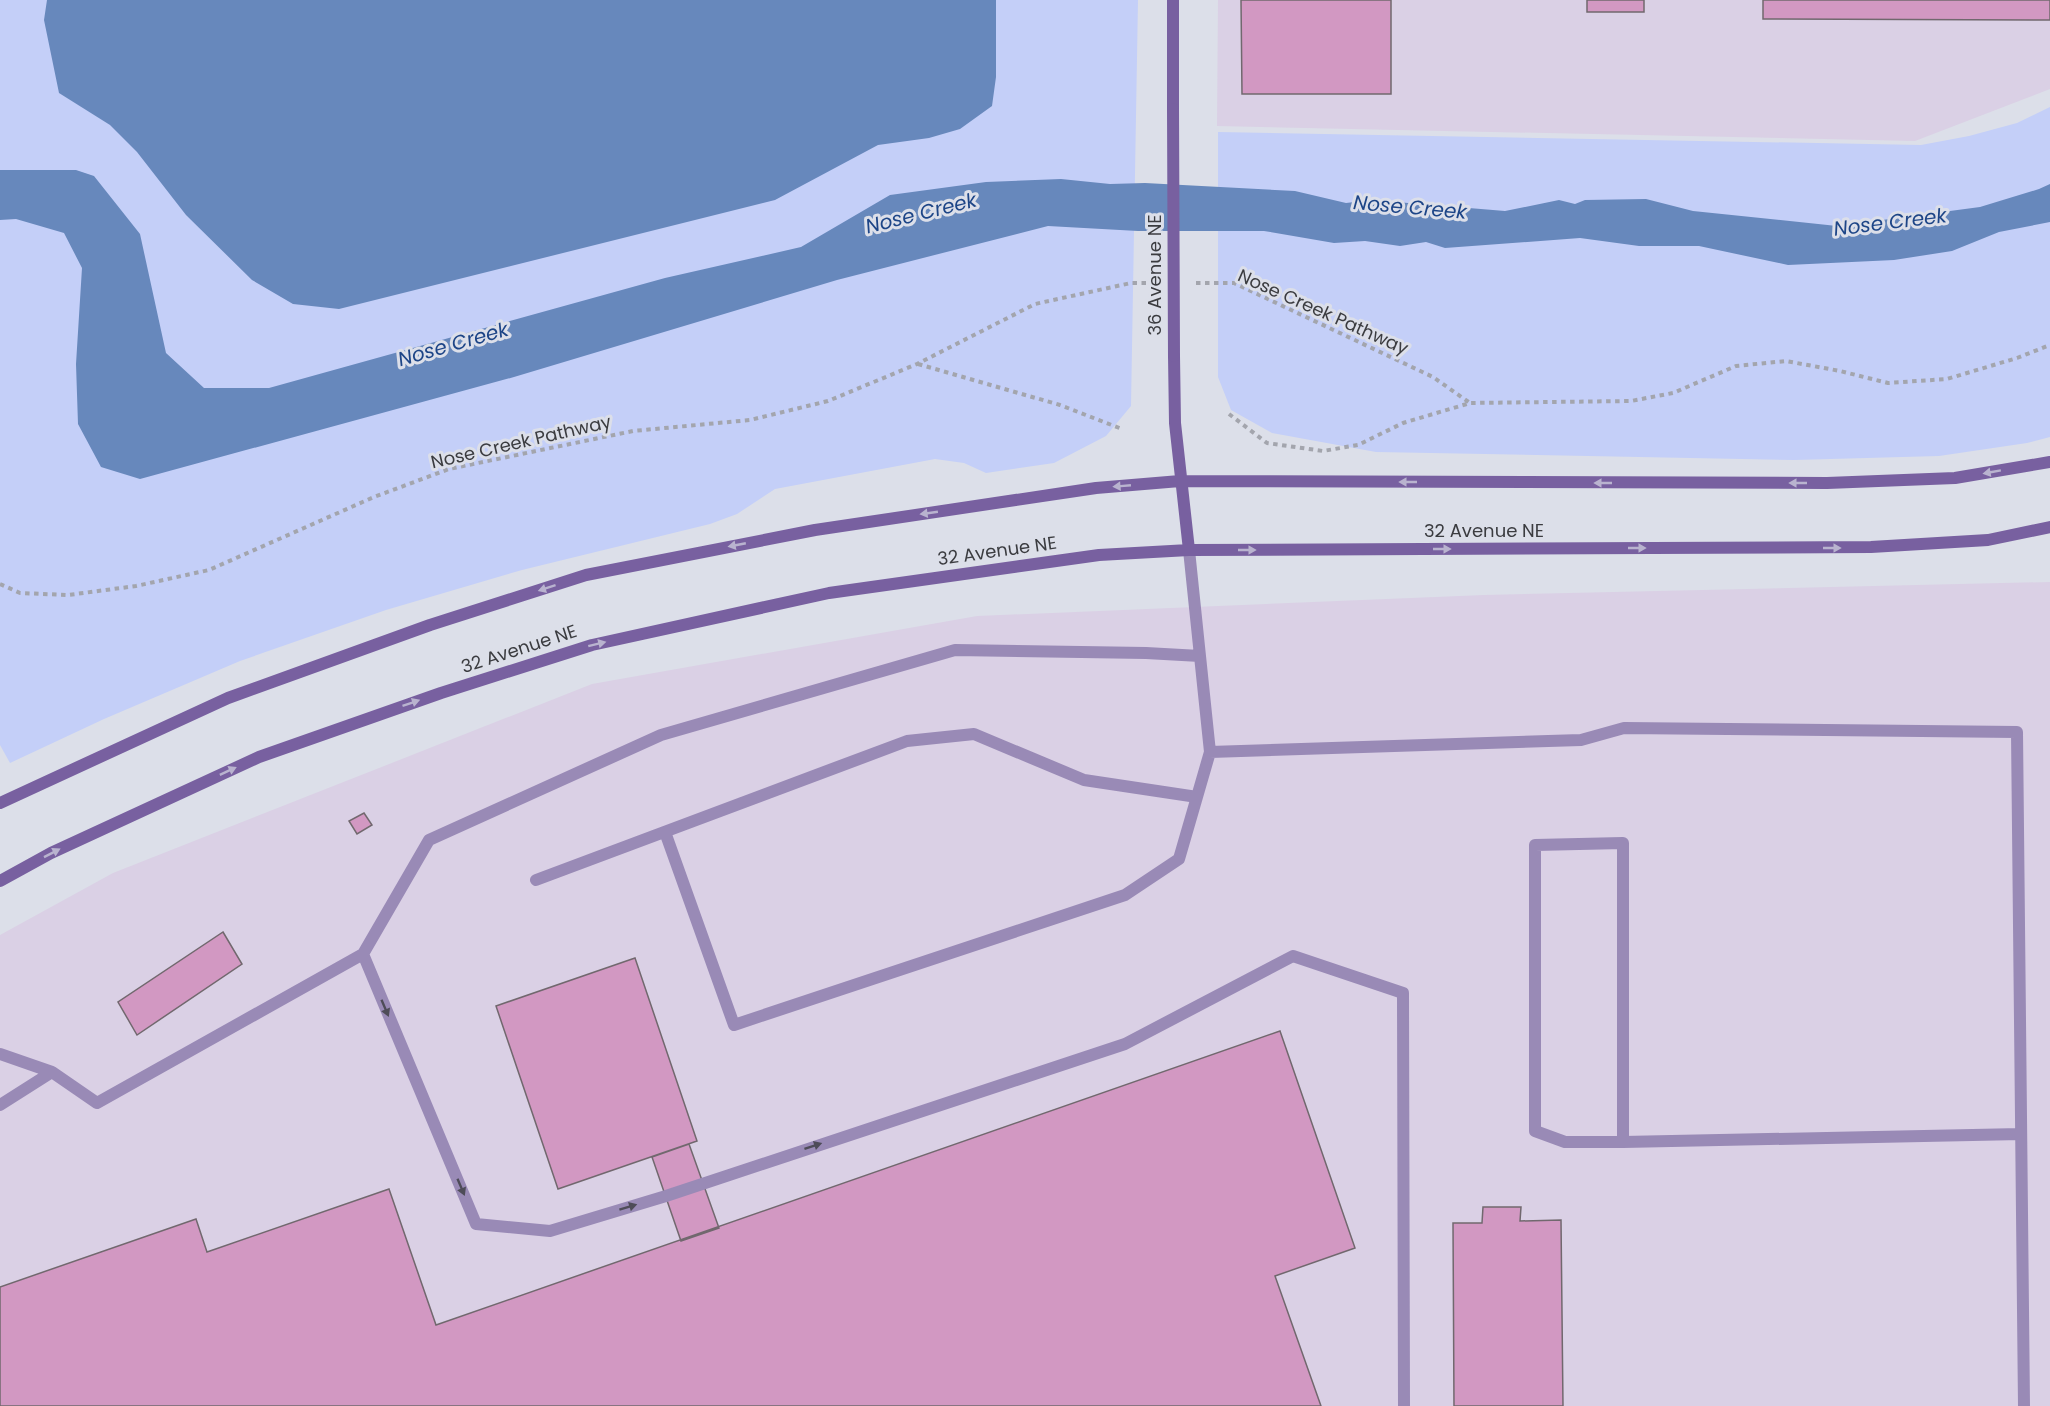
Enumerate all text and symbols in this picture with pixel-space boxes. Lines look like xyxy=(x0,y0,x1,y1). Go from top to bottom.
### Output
water label: Nose Creek xyxy=(862,185,981,240)
water label: Nose Creek xyxy=(1352,188,1470,226)
water label: Nose Creek xyxy=(1832,201,1950,243)
street label: 36 Avenue NE xyxy=(1142,214,1167,336)
street label: Nose Creek Pathway xyxy=(1234,263,1412,360)
water label: Nose Creek xyxy=(395,314,513,373)
street label: Nose Creek Pathway xyxy=(428,409,613,474)
one-way arrow xyxy=(1983,467,2002,476)
one-way arrow xyxy=(1398,477,1417,487)
one-way arrow xyxy=(1593,478,1612,488)
one-way arrow xyxy=(1788,478,1807,488)
one-way arrow xyxy=(1113,481,1132,491)
one-way arrow xyxy=(919,509,938,518)
street label: 32 Avenue NE xyxy=(1424,518,1544,543)
street label: 32 Avenue NE xyxy=(936,530,1058,571)
one-way arrow xyxy=(727,541,746,551)
one-way arrow xyxy=(1628,543,1647,553)
one-way arrow xyxy=(1823,543,1842,552)
one-way arrow xyxy=(1433,544,1452,554)
one-way arrow xyxy=(1238,545,1257,555)
one-way arrow xyxy=(538,584,556,593)
street label: 32 Avenue NE xyxy=(458,618,580,679)
one-way arrow xyxy=(588,638,606,648)
one-way arrow xyxy=(402,698,420,708)
one-way arrow xyxy=(220,766,237,775)
one-way arrow xyxy=(43,848,60,858)
one-way arrow xyxy=(380,999,390,1017)
one-way arrow xyxy=(804,1141,822,1150)
one-way arrow xyxy=(456,1179,466,1197)
one-way arrow xyxy=(619,1202,637,1211)

